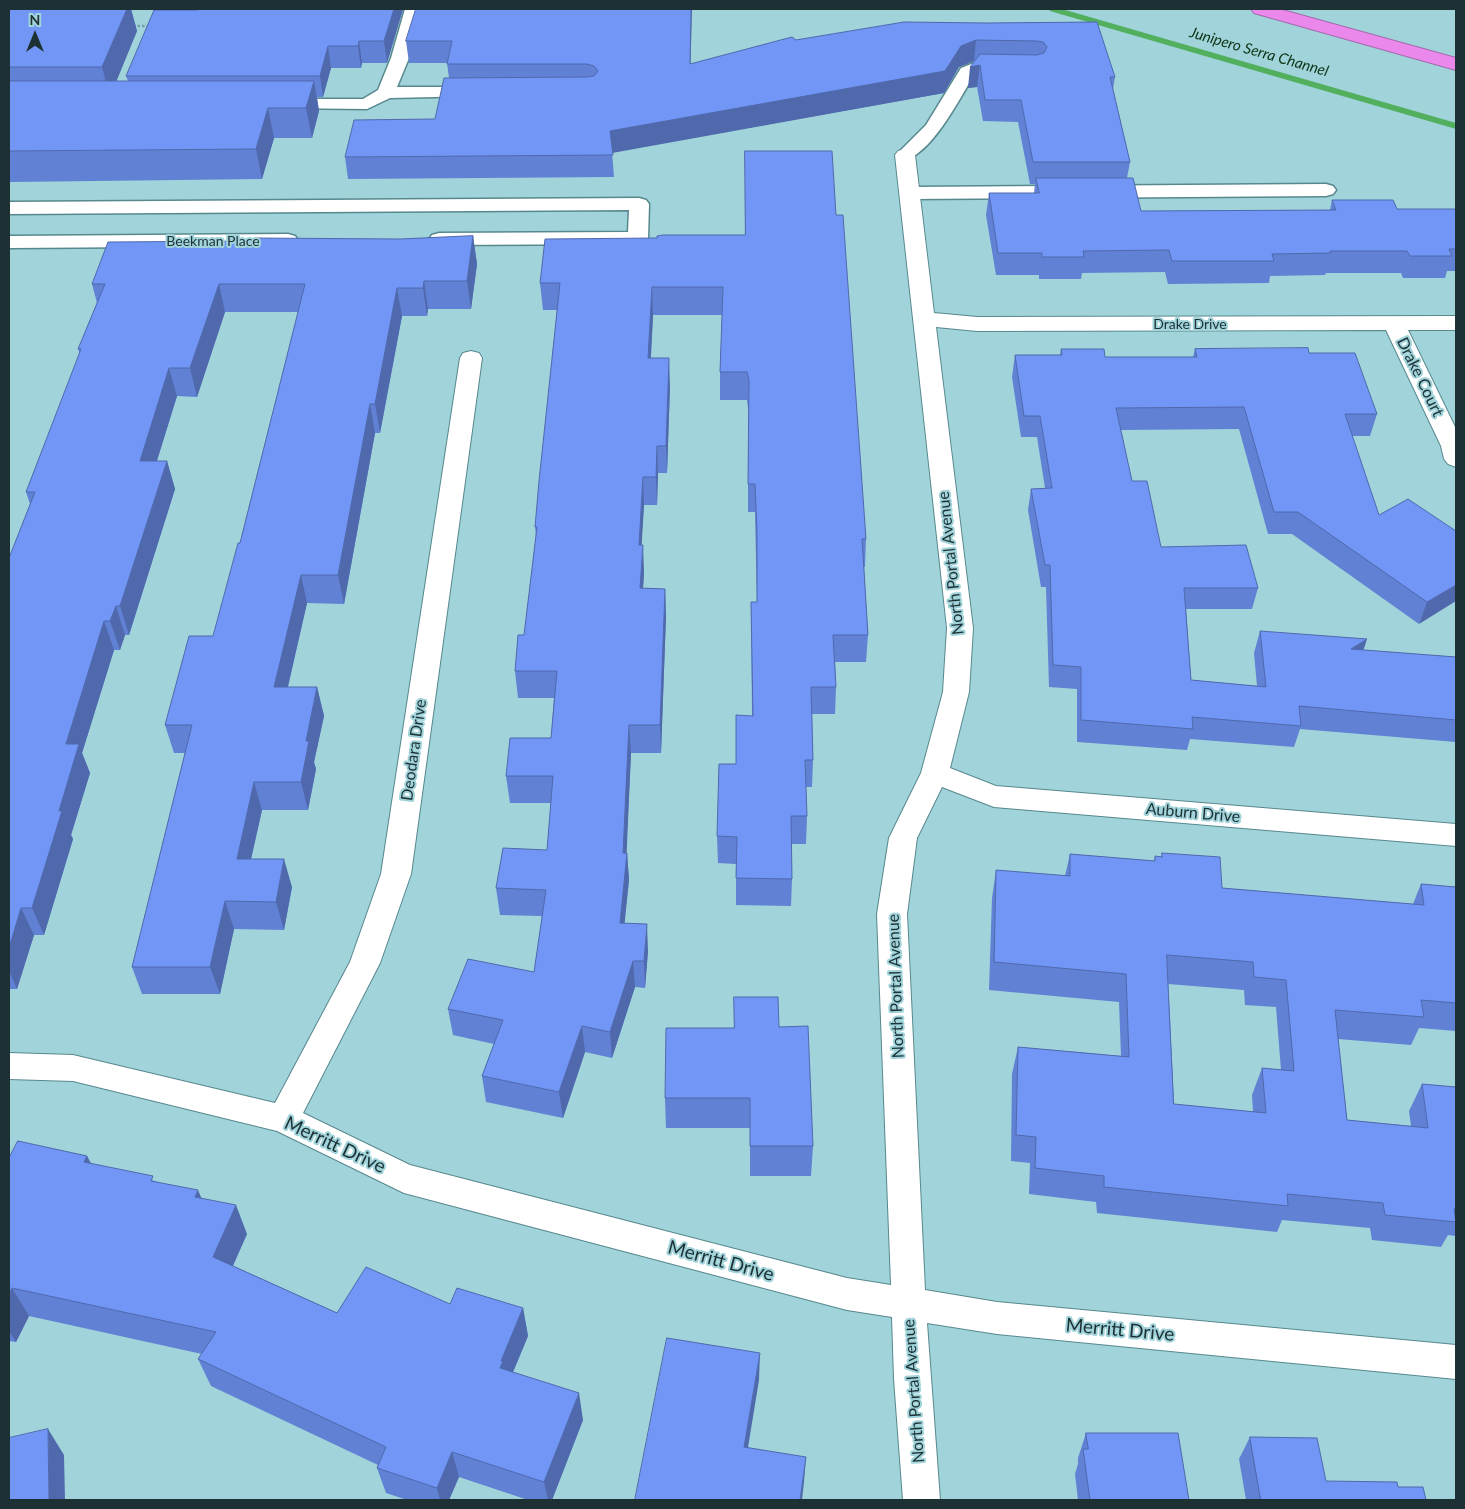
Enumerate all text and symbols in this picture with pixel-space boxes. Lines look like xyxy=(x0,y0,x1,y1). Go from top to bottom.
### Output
north arrow xyxy=(10,10,60,60)
text: N xyxy=(30,11,40,28)
water label: Junipero Serra Channel xyxy=(1187,24,1331,80)
street label: Beekman Place xyxy=(166,233,260,249)
street label: Drake Drive xyxy=(1153,316,1227,332)
street label: Drake Court xyxy=(1393,334,1447,420)
street label: North Portal Avenue xyxy=(934,490,968,636)
street label: Deodara Drive xyxy=(397,698,431,802)
street label: Auburn Drive xyxy=(1145,799,1241,827)
street label: North Portal Avenue xyxy=(884,914,908,1058)
street label: Merritt Drive xyxy=(281,1112,389,1178)
street label: Merritt Drive xyxy=(665,1236,777,1286)
street label: Merritt Drive xyxy=(1065,1314,1175,1346)
street label: North Portal Avenue xyxy=(899,1318,929,1464)

